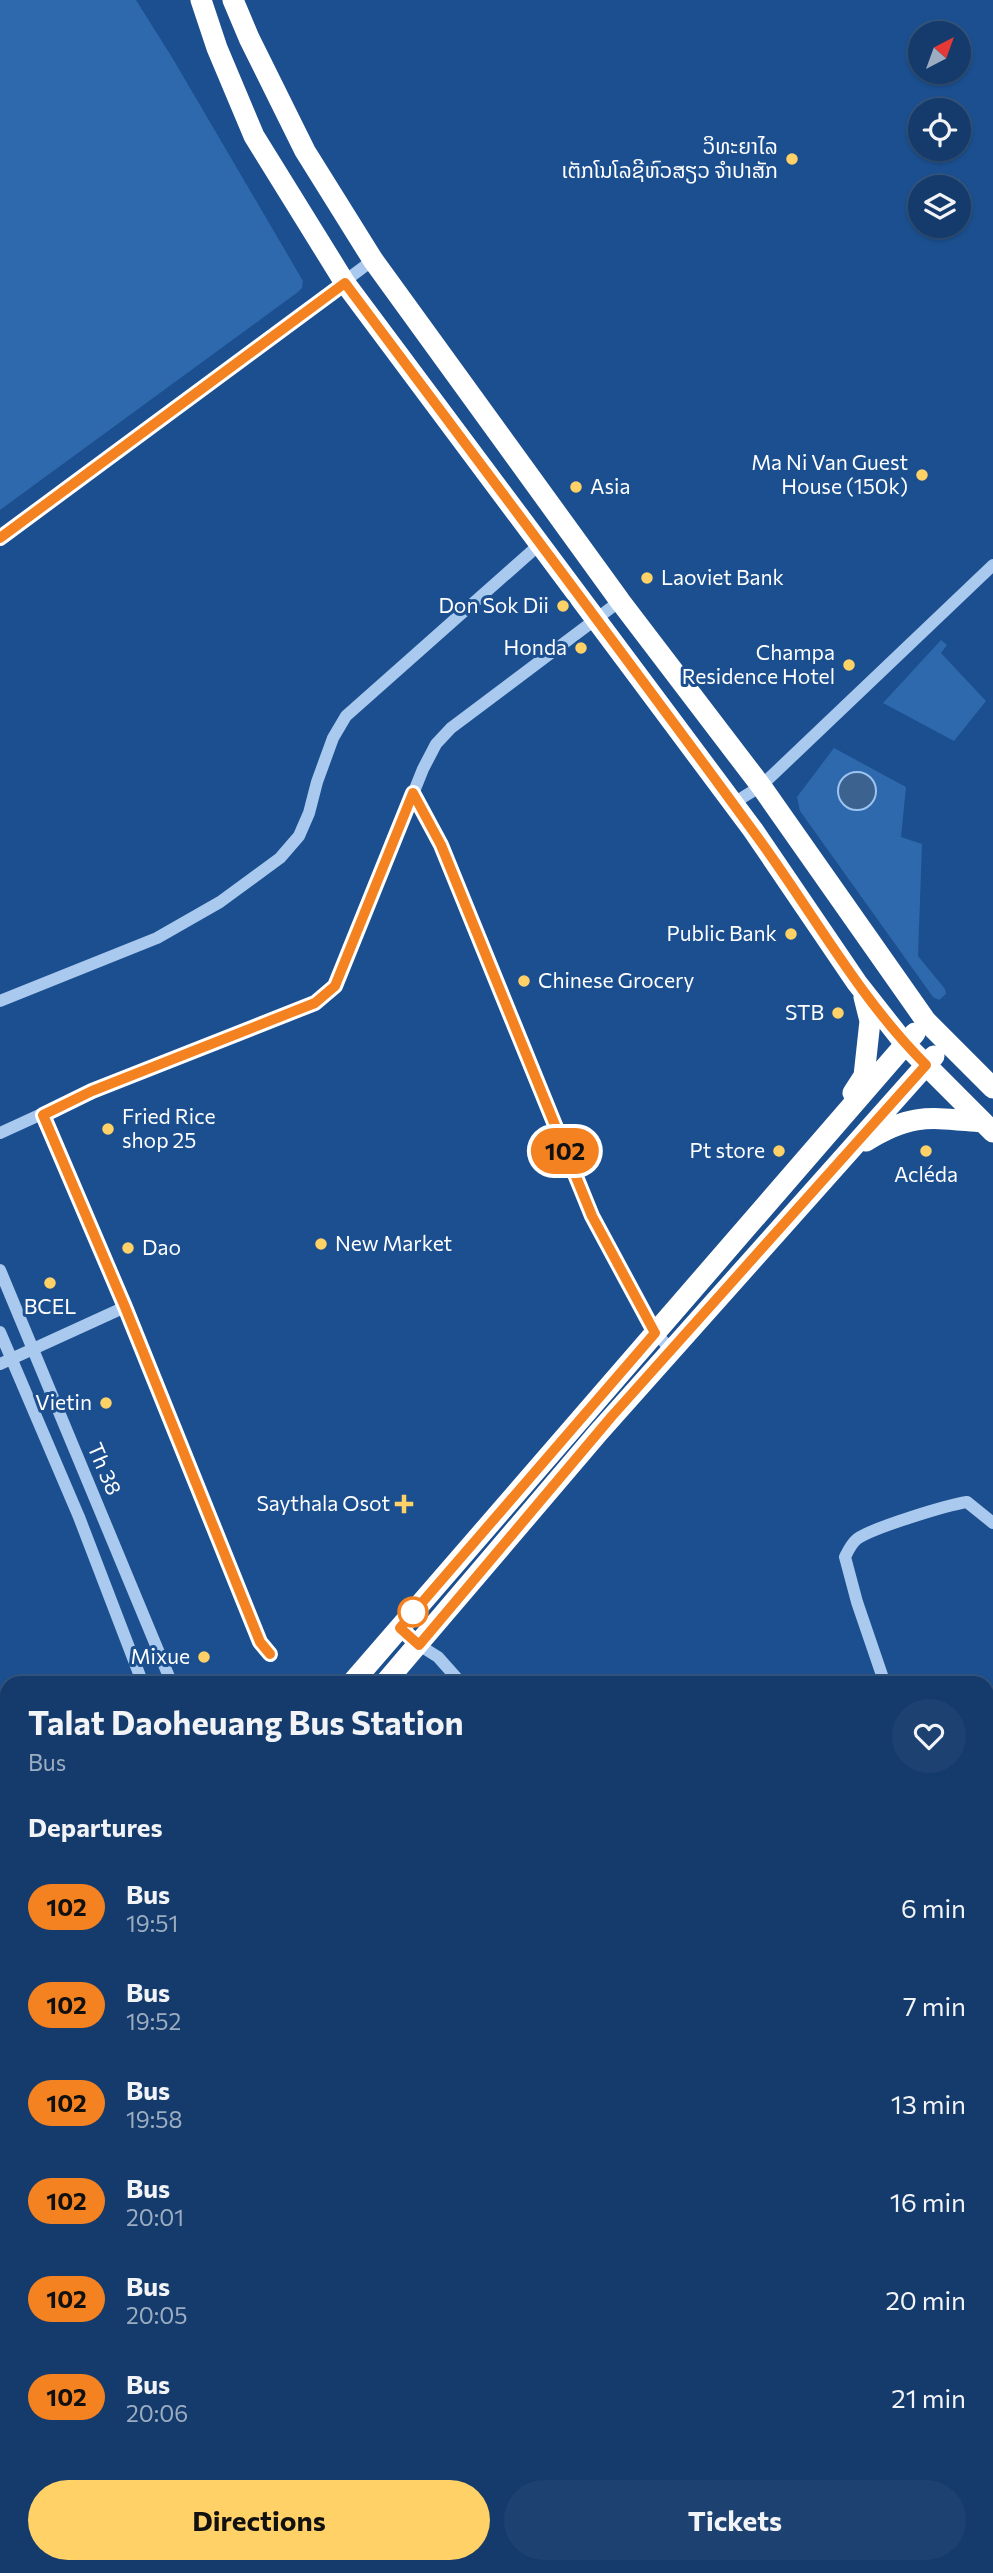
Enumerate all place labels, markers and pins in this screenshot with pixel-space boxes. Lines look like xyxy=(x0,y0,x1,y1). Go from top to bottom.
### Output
place label: ວິທະຍາໄລ ເຕັກໂນໂລຊີຫົວສຽວ ຈຳປາສັກ xyxy=(562,133,778,184)
marker: ວິທະຍາໄລ ເຕັກໂນໂລຊີຫົວສຽວ ຈຳປາສັກ xyxy=(784,151,800,167)
place label: Ma Ni Van Guest House (150k) xyxy=(751,449,908,498)
marker: Ma Ni Van Guest House (150k) xyxy=(914,467,930,483)
place label: Asia xyxy=(590,473,630,498)
marker: Asia xyxy=(568,479,584,495)
place label: Laoviet Bank xyxy=(661,564,784,589)
marker: Laoviet Bank xyxy=(639,570,655,586)
place label: Don Sok Dii xyxy=(438,592,549,617)
marker: Don Sok Dii xyxy=(555,598,571,614)
place label: Honda xyxy=(504,634,567,659)
place label: Champa Residence Hotel xyxy=(682,639,835,688)
marker: Honda xyxy=(573,640,589,656)
marker: Champa Residence Hotel xyxy=(841,657,857,673)
place label: Public Bank xyxy=(667,920,777,945)
marker: Public Bank xyxy=(783,926,799,942)
place label: Chinese Grocery xyxy=(538,967,694,992)
marker: Chinese Grocery xyxy=(516,973,532,989)
place label: STB xyxy=(785,999,824,1024)
marker: STB xyxy=(830,1005,846,1021)
place label: Fried Rice shop 25 xyxy=(122,1103,216,1152)
marker: Fried Rice shop 25 xyxy=(100,1121,116,1137)
place label: Pt store xyxy=(690,1137,765,1162)
marker: Pt store xyxy=(771,1143,787,1159)
marker: Acléda xyxy=(918,1143,934,1159)
place label: Acléda xyxy=(894,1161,958,1186)
place label: New Market xyxy=(335,1230,452,1255)
place label: Dao xyxy=(142,1234,181,1259)
marker: New Market xyxy=(313,1236,329,1252)
marker: Dao xyxy=(120,1240,136,1256)
marker: BCEL xyxy=(42,1275,58,1291)
place label: BCEL xyxy=(24,1293,76,1318)
place label: Vietin xyxy=(35,1389,92,1414)
marker: Vietin xyxy=(98,1395,114,1411)
place label: Saythala Osot xyxy=(256,1490,390,1515)
marker: Saythala Osot xyxy=(396,1496,412,1512)
unlabelled marker xyxy=(398,1597,428,1627)
place label: Mixue xyxy=(131,1643,190,1668)
marker: Mixue xyxy=(196,1649,212,1665)

